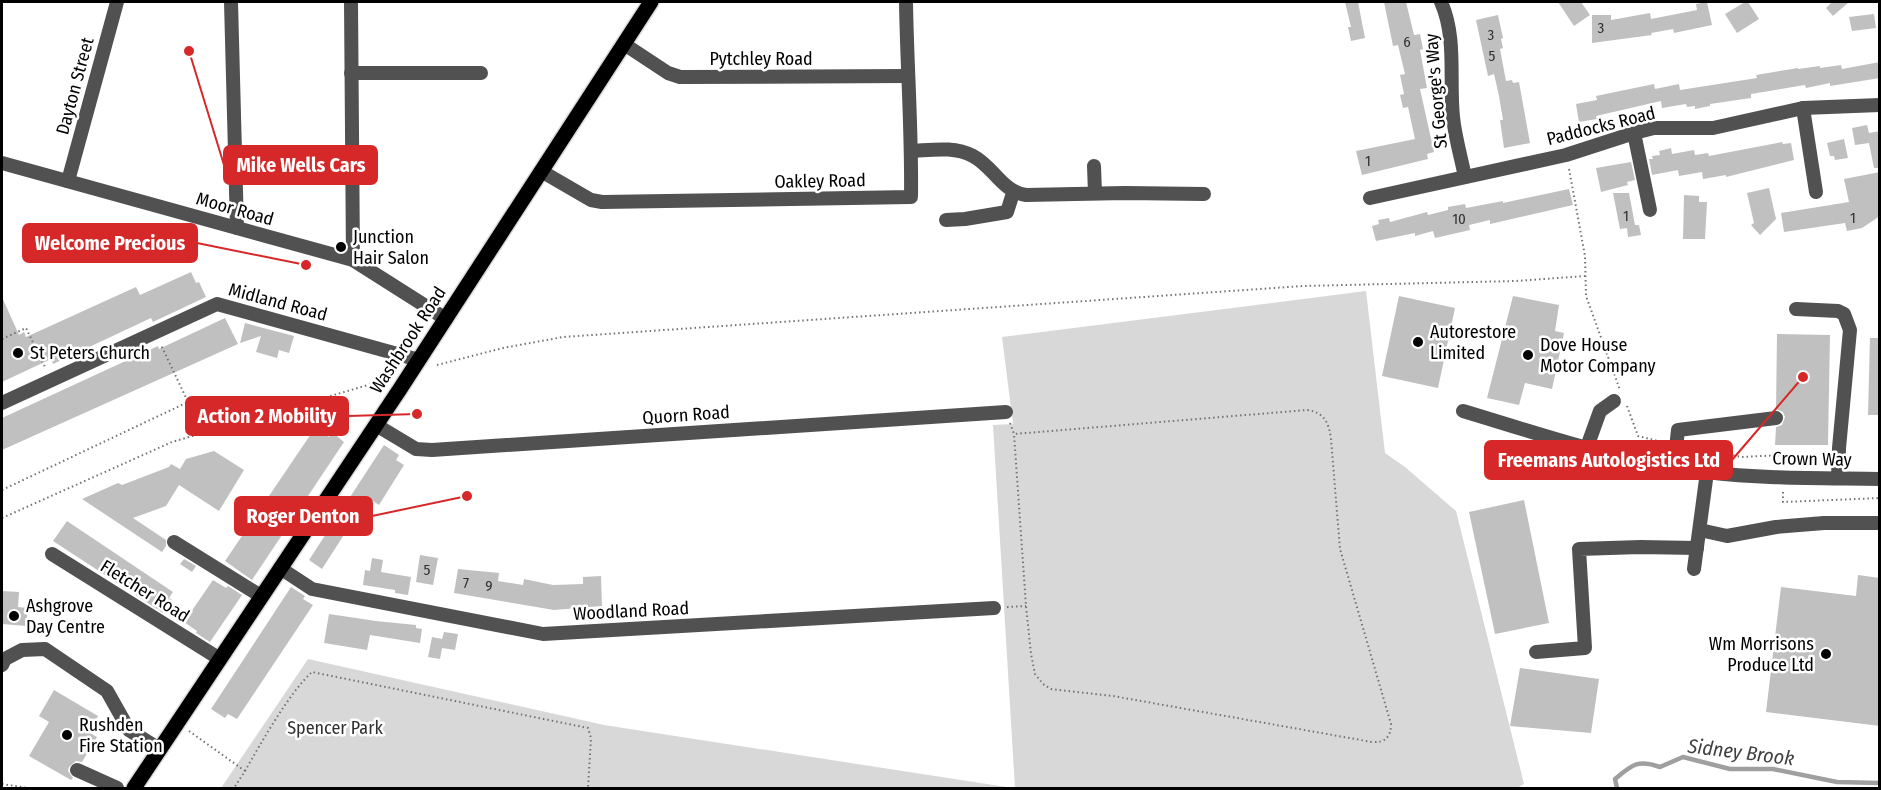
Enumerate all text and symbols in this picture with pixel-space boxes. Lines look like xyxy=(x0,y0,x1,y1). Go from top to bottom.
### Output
house number: 3 xyxy=(1598,19,1605,37)
house number: 3 xyxy=(1488,26,1495,44)
street label: St George's Way xyxy=(1420,32,1452,150)
house number: 6 xyxy=(1403,33,1411,51)
street label: Dayton Street xyxy=(51,35,99,137)
house number: 5 xyxy=(1489,47,1496,65)
street label: Pytchley Road xyxy=(709,48,813,70)
street label: Paddocks Road xyxy=(1544,102,1658,150)
callout: Mike Wells Cars xyxy=(224,146,377,184)
house number: 1 xyxy=(1365,152,1371,170)
text: Mike Wells Cars xyxy=(236,153,366,177)
street label: Oakley Road xyxy=(774,169,866,193)
street label: Moor Road xyxy=(194,187,276,231)
house number: 1 xyxy=(1623,207,1629,225)
house number: 1 xyxy=(1850,209,1856,227)
house number: 10 xyxy=(1452,210,1466,228)
callout: Welcome Precious xyxy=(23,224,197,262)
place label: Junction Hair Salon xyxy=(353,226,429,269)
text: Welcome Precious xyxy=(35,231,185,255)
marker: Junction Hair Salon xyxy=(334,240,348,254)
street label: Midland Road xyxy=(226,278,330,326)
street label: Washbrook Road xyxy=(365,282,451,398)
place label: Autorestore Limited xyxy=(1430,321,1516,364)
place label: Dove House Motor Company xyxy=(1540,334,1656,377)
marker: Autorestore Limited xyxy=(1411,335,1425,349)
place label: St Peters Church xyxy=(30,342,150,364)
marker: St Peters Church xyxy=(11,346,25,360)
marker: Dove House Motor Company xyxy=(1521,348,1535,362)
callout: Action 2 Mobility xyxy=(186,397,348,435)
street label: Quorn Road xyxy=(642,401,730,429)
text: Action 2 Mobility xyxy=(197,404,337,428)
callout: Freemans Autologistics Ltd xyxy=(1485,441,1732,479)
street label: Crown Way xyxy=(1772,447,1852,471)
text: Freemans Autologistics Ltd xyxy=(1498,448,1720,472)
callout: Roger Denton xyxy=(235,497,372,535)
text: Roger Denton xyxy=(246,504,360,528)
street label: Fletcher Road xyxy=(96,555,194,627)
house number: 5 xyxy=(424,561,431,579)
house number: 7 xyxy=(463,574,469,592)
house number: 9 xyxy=(485,577,493,595)
place label: Ashgrove Day Centre xyxy=(26,595,105,638)
street label: Woodland Road xyxy=(572,597,690,625)
marker: Ashgrove Day Centre xyxy=(7,609,21,623)
place label: Wm Morrisons Produce Ltd xyxy=(1709,633,1814,676)
marker: Wm Morrisons Produce Ltd xyxy=(1819,647,1833,661)
place label: Rushden Fire Station xyxy=(79,714,163,757)
park label: Spencer Park xyxy=(287,717,383,739)
marker: Rushden Fire Station xyxy=(60,728,74,742)
water label: Sidney Brook xyxy=(1685,733,1796,770)

